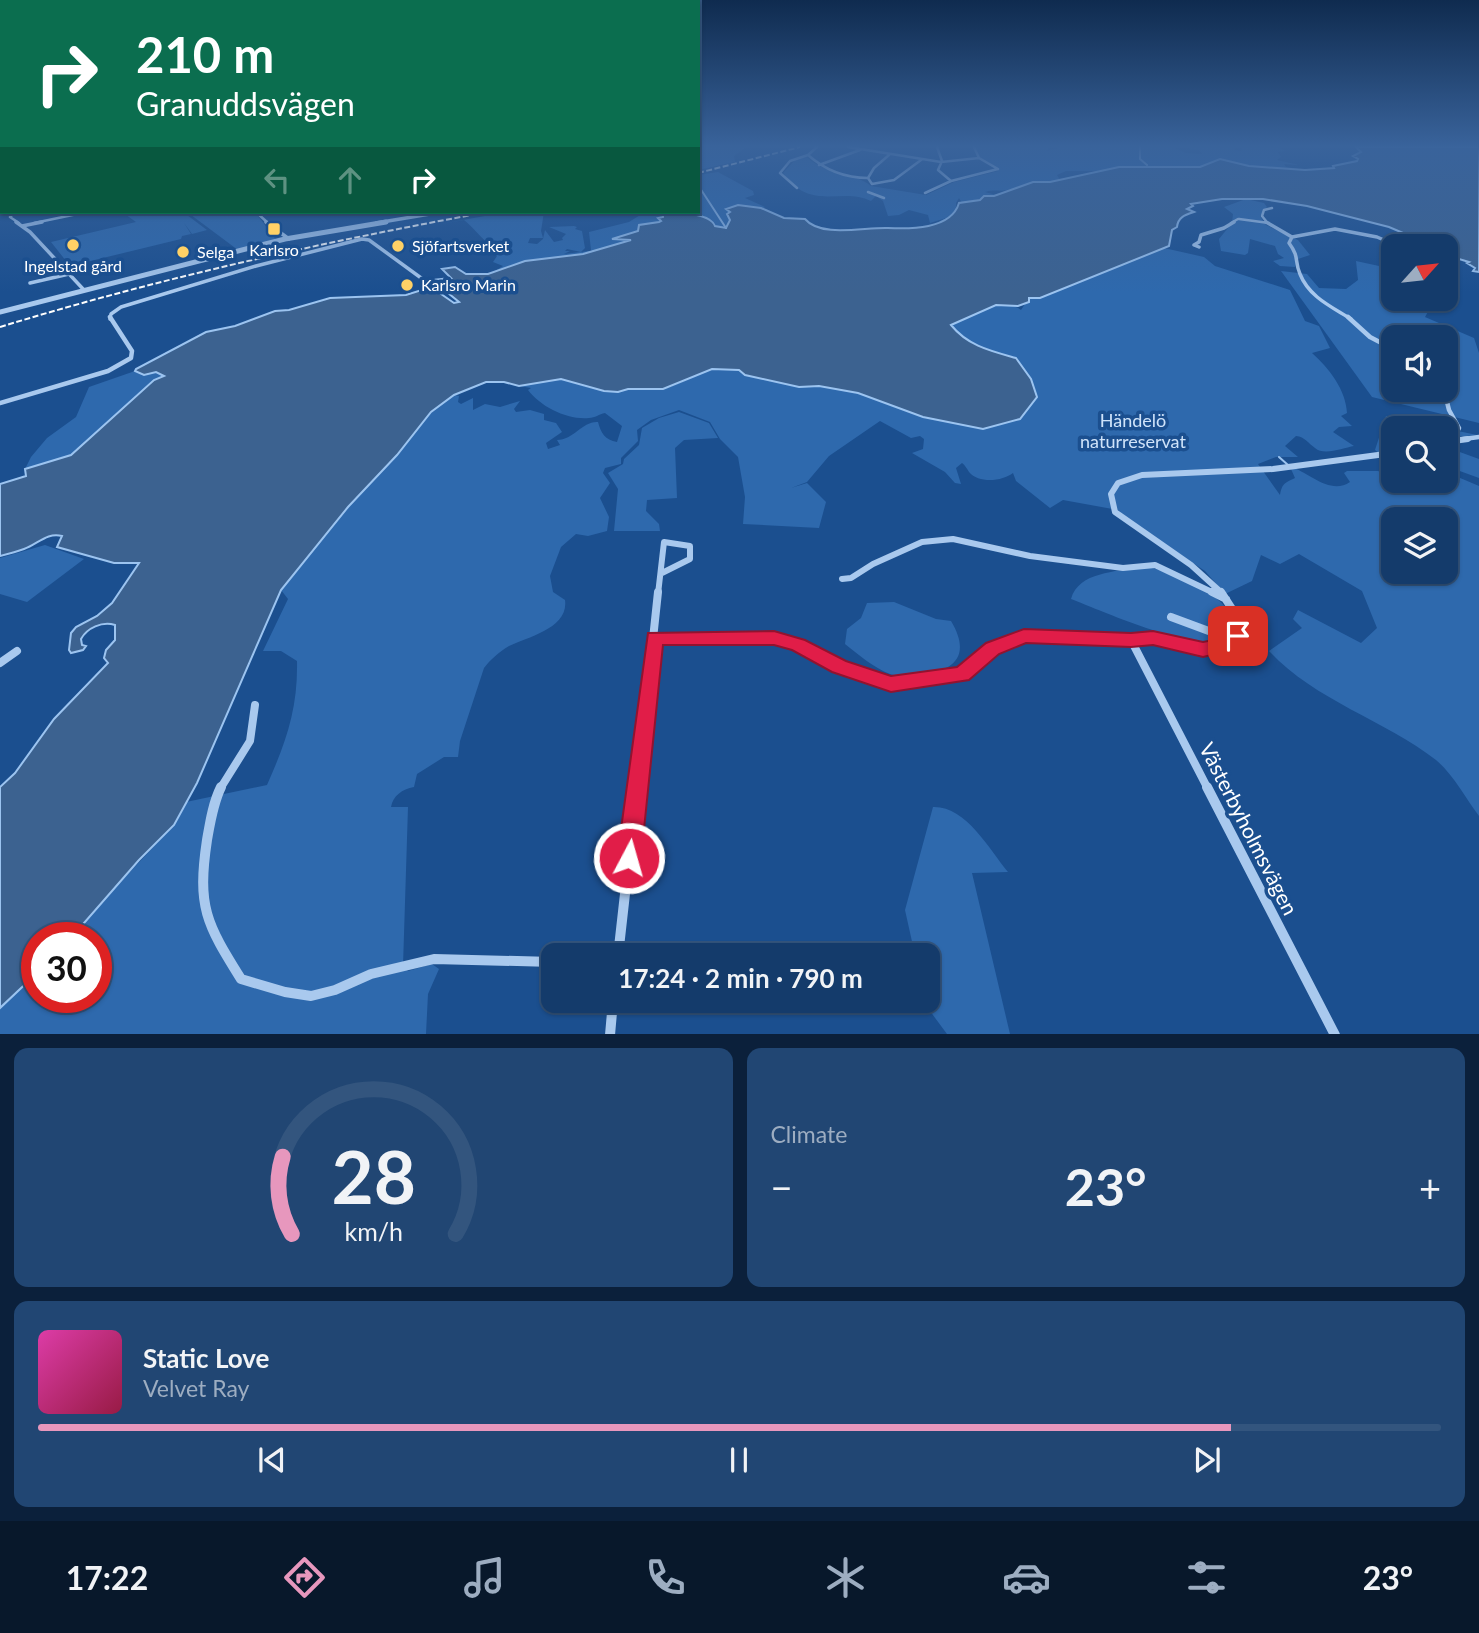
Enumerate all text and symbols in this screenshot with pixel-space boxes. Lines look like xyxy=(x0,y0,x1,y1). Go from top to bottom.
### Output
text: 210 m xyxy=(136,25,274,83)
icon: right xyxy=(21,28,112,119)
text: Granuddsvägen xyxy=(136,84,355,123)
icon: left xyxy=(258,161,296,199)
icon: ahead xyxy=(331,161,369,199)
icon: right xyxy=(404,161,442,199)
marker: Karlsro xyxy=(266,221,282,237)
north arrow xyxy=(1381,234,1458,312)
map controls xyxy=(1381,234,1458,584)
place label: Sjöfartsverket xyxy=(412,236,510,255)
marker: Ingelstad gård xyxy=(65,237,81,253)
marker: Sjöfartsverket xyxy=(390,238,406,254)
place label: Karlsro xyxy=(249,240,299,259)
place label: Selga xyxy=(197,242,234,261)
marker: Selga xyxy=(175,244,191,260)
place label: Ingelstad gård xyxy=(24,256,122,275)
place label: Karlsro Marin xyxy=(421,275,516,294)
marker: Karlsro Marin xyxy=(399,277,415,293)
button: sound xyxy=(1381,325,1458,402)
park label: Händelö naturreservat xyxy=(1080,409,1186,452)
button: search xyxy=(1381,416,1458,493)
button: layers xyxy=(1381,507,1458,584)
pin xyxy=(1208,606,1268,666)
icon: arrive xyxy=(1219,617,1257,655)
street label: Västerbyholmsvägen xyxy=(1195,738,1304,919)
position arrow xyxy=(592,821,666,895)
speed limit sign: 30 xyxy=(21,922,112,1013)
text: 17:24 · 2 min · 790 m xyxy=(618,962,863,994)
text: Climate xyxy=(771,1120,847,1148)
text: 28 xyxy=(331,1132,415,1220)
text: 23° xyxy=(1065,1155,1147,1217)
text: − xyxy=(771,1164,793,1210)
text: + xyxy=(1419,1164,1441,1210)
text: km/h xyxy=(344,1215,403,1245)
text: Static Love xyxy=(143,1342,270,1374)
text: Velvet Ray xyxy=(143,1374,249,1402)
icon: previous xyxy=(253,1441,291,1479)
icon: pause xyxy=(720,1441,758,1479)
icon: next xyxy=(1188,1441,1226,1479)
icon: directions xyxy=(280,1553,329,1602)
icon: music xyxy=(460,1553,509,1602)
icon: phone xyxy=(641,1553,690,1602)
icon: climate xyxy=(821,1553,870,1602)
icon: car xyxy=(1002,1553,1051,1602)
icon: filters xyxy=(1182,1553,1231,1602)
text: 17:22 xyxy=(66,1558,148,1597)
text: 23° xyxy=(1363,1558,1413,1597)

